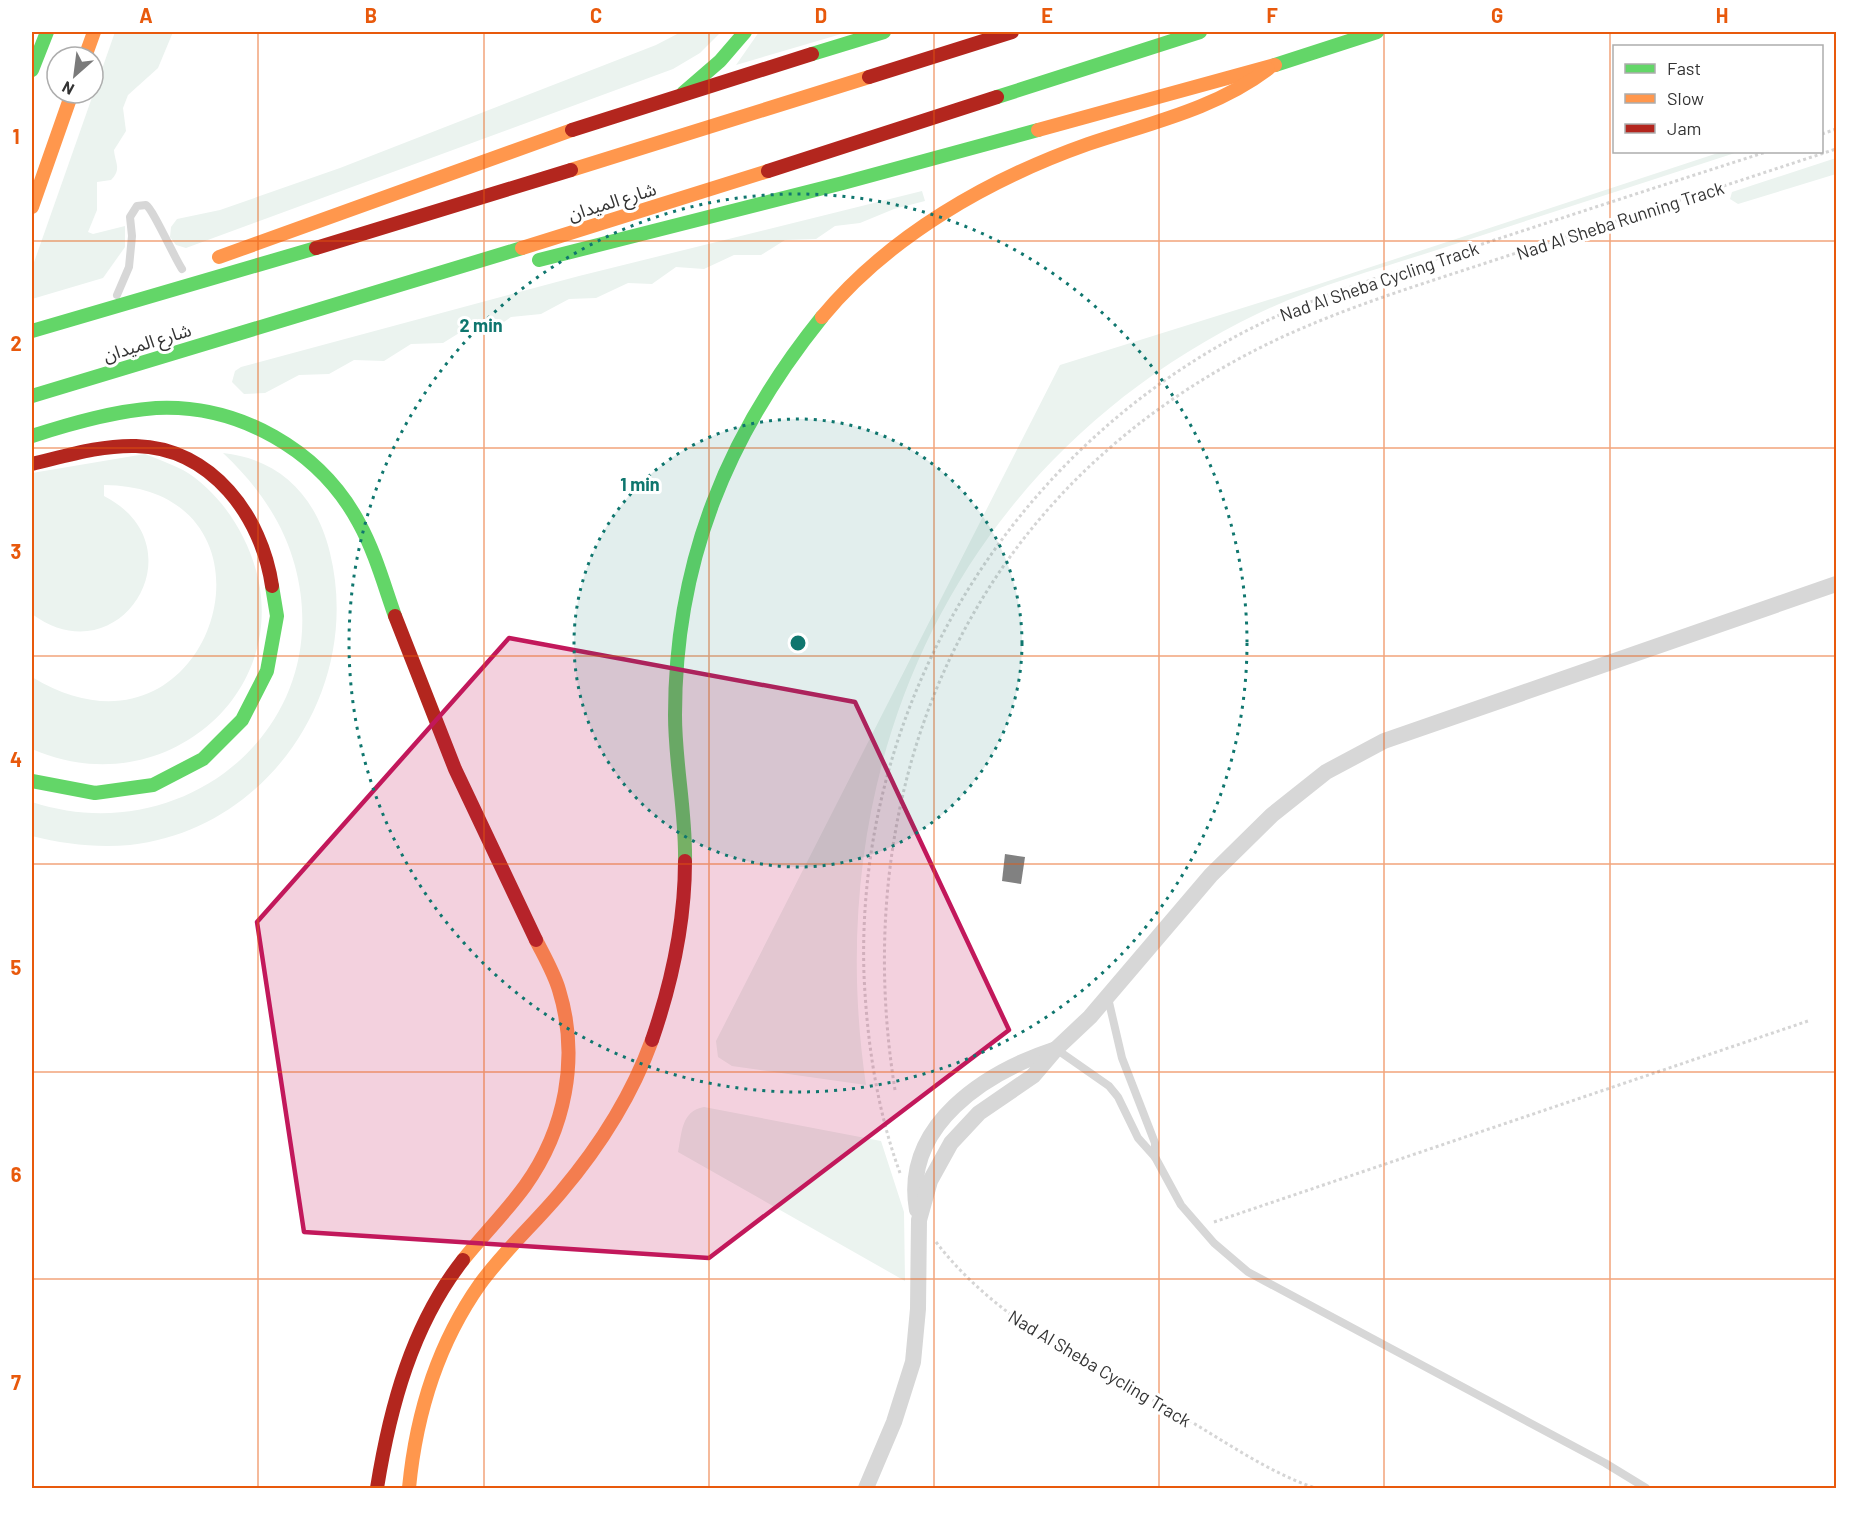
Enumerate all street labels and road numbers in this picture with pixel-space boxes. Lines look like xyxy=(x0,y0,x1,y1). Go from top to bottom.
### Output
street label: Nad Al Sheba Running Track xyxy=(1514,176,1726,264)
street label: شارع الميدان xyxy=(565,177,660,229)
street label: Nad Al Sheba Cycling Track xyxy=(1277,237,1481,325)
street label: شارع الميدان xyxy=(100,318,195,370)
street label: Nad Al Sheba Cycling Track xyxy=(1005,1305,1195,1431)

